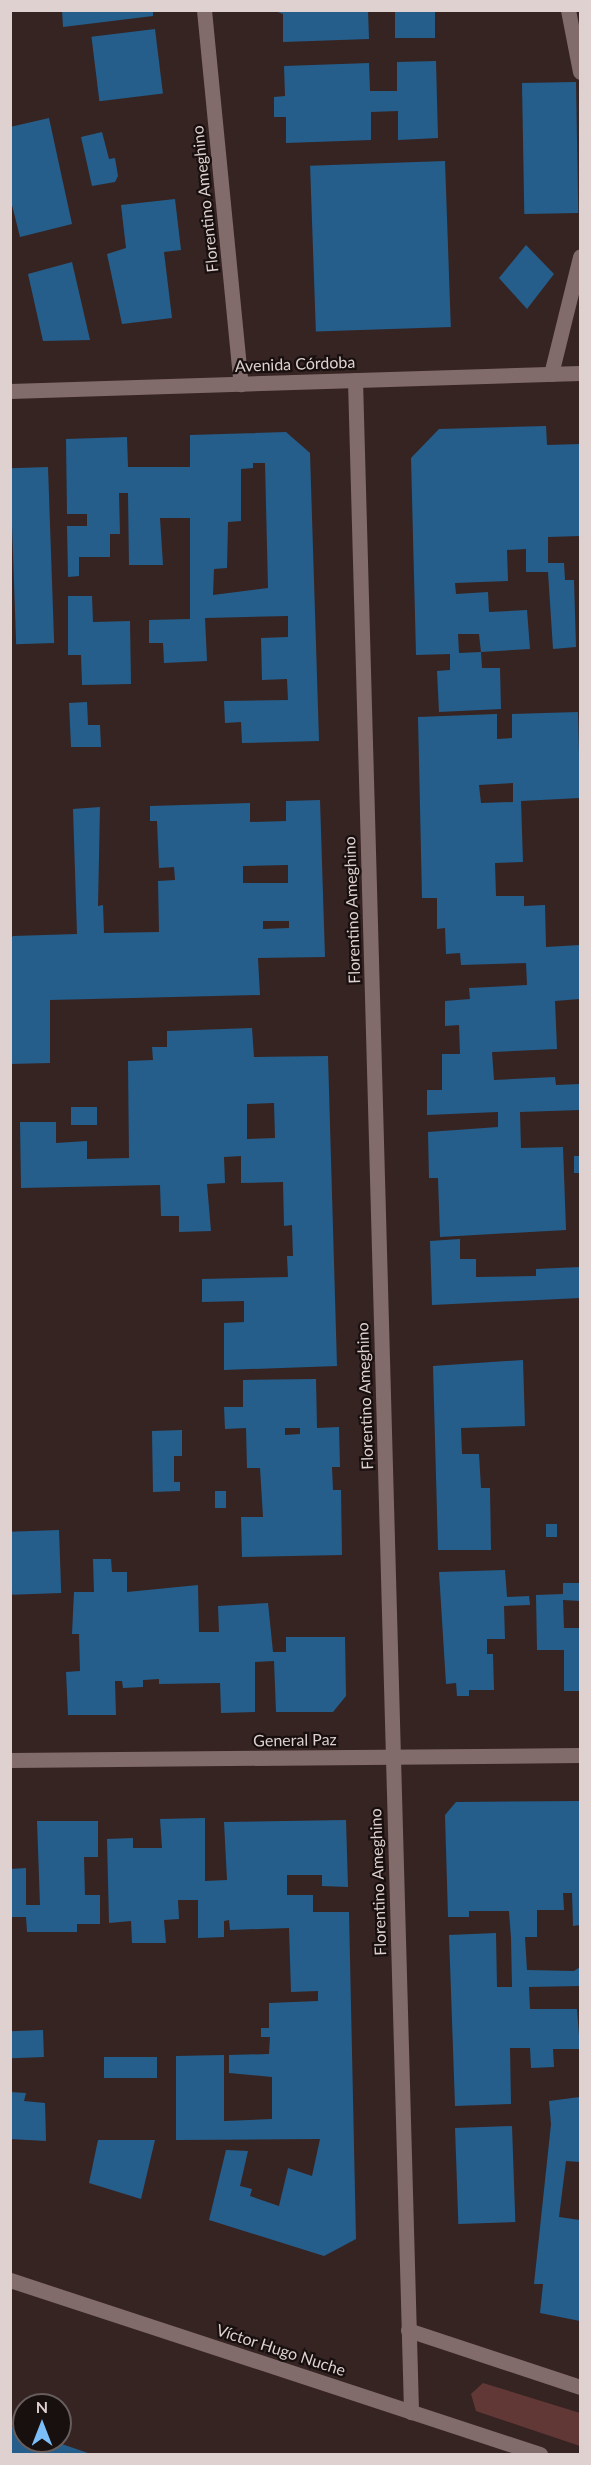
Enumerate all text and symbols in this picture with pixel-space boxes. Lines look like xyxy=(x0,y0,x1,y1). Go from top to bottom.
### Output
street label: Florentino Ameghino xyxy=(188,124,222,274)
street label: Avenida Córdoba xyxy=(234,352,356,376)
street label: Florentino Ameghino xyxy=(340,836,364,984)
street label: Florentino Ameghino xyxy=(353,1322,377,1470)
street label: General Paz xyxy=(253,1730,337,1750)
street label: Florentino Ameghino xyxy=(366,1808,390,1956)
street label: Víctor Hugo Nuche xyxy=(214,2320,348,2380)
north arrow xyxy=(12,2393,72,2453)
text: N xyxy=(36,2397,48,2416)

